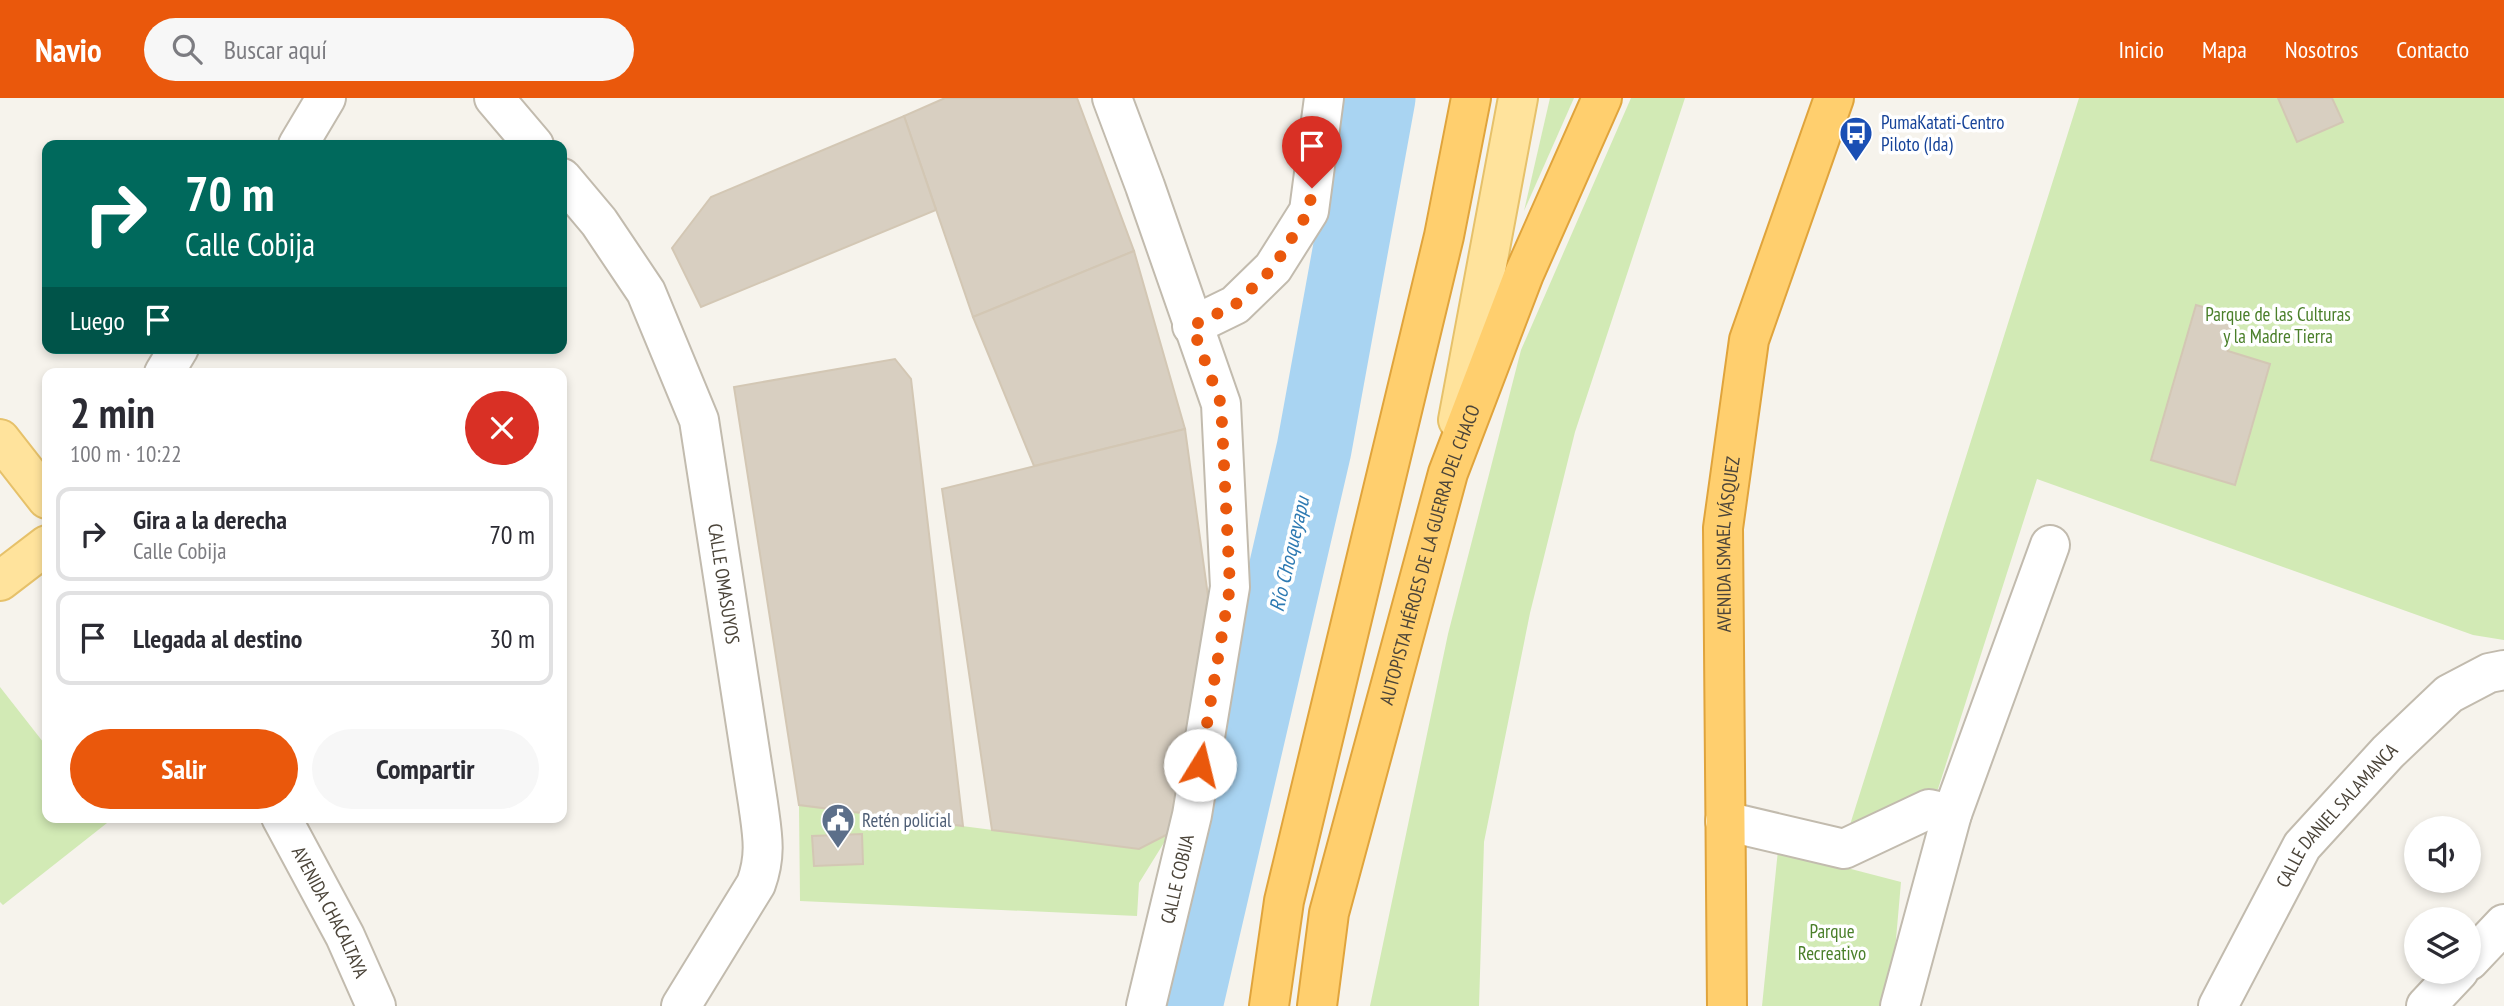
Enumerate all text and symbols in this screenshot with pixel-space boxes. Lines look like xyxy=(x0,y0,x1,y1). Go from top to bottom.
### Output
search box xyxy=(144,18,634,81)
text: Navio xyxy=(35,28,102,71)
icon: search xyxy=(168,30,206,68)
text: Buscar aquí xyxy=(224,33,327,66)
text: Inicio xyxy=(2118,34,2164,65)
text: Mapa xyxy=(2202,34,2247,65)
text: Nosotros xyxy=(2285,34,2358,65)
text: Contacto xyxy=(2396,34,2469,65)
place label: PumaKatati-Centro Piloto (Ida) xyxy=(1881,110,2005,156)
bus stop icon: PumaKatati-Centro Piloto (Ida) xyxy=(1837,114,1875,163)
pin xyxy=(1282,116,1342,188)
icon: arrive xyxy=(1293,127,1331,165)
text: 70 m xyxy=(185,161,274,225)
icon: right xyxy=(70,168,161,259)
text: Calle Cobija xyxy=(185,223,315,265)
icon: arrive xyxy=(139,301,177,339)
park label: Parque de las Culturas y la Madre Tierra xyxy=(2205,302,2351,348)
text: Luego xyxy=(70,304,125,337)
text: 2 min xyxy=(70,385,155,440)
button: close xyxy=(465,391,539,465)
street label: AUTOPISTA HÉROES DE LA GUERRA DEL CHACO xyxy=(1374,401,1485,707)
text: 100 m · 10:22 xyxy=(70,439,182,468)
street label: AVENIDA ISMAEL VÁSQUEZ xyxy=(1711,455,1745,632)
water label: Río Choqueyapu xyxy=(1263,492,1316,614)
text: Gira a la derecha xyxy=(133,503,287,536)
icon: right xyxy=(74,515,112,553)
text: 70 m xyxy=(489,518,535,551)
street label: CALLE OMASUYOS xyxy=(703,522,745,646)
text: Calle Cobija xyxy=(133,536,226,565)
icon: arrive xyxy=(74,619,112,657)
text: Llegada al destino xyxy=(133,622,302,655)
text: 30 m xyxy=(489,622,535,655)
position arrow xyxy=(1163,728,1237,802)
button: Salir xyxy=(70,729,298,809)
button: Compartir xyxy=(312,729,539,809)
street label: CALLE DANIEL SALAMANCA xyxy=(2270,738,2402,891)
public building icon: Retén policial xyxy=(819,801,857,850)
place label: Retén policial xyxy=(862,808,952,832)
map controls xyxy=(2404,816,2481,984)
button: sound xyxy=(2404,816,2481,893)
street label: CALLE COBIJA xyxy=(1155,832,1199,926)
street label: AVENIDA CHACALTAYA xyxy=(287,842,374,981)
button: layers xyxy=(2404,907,2481,984)
park label: Parque Recreativo xyxy=(1798,919,1866,965)

